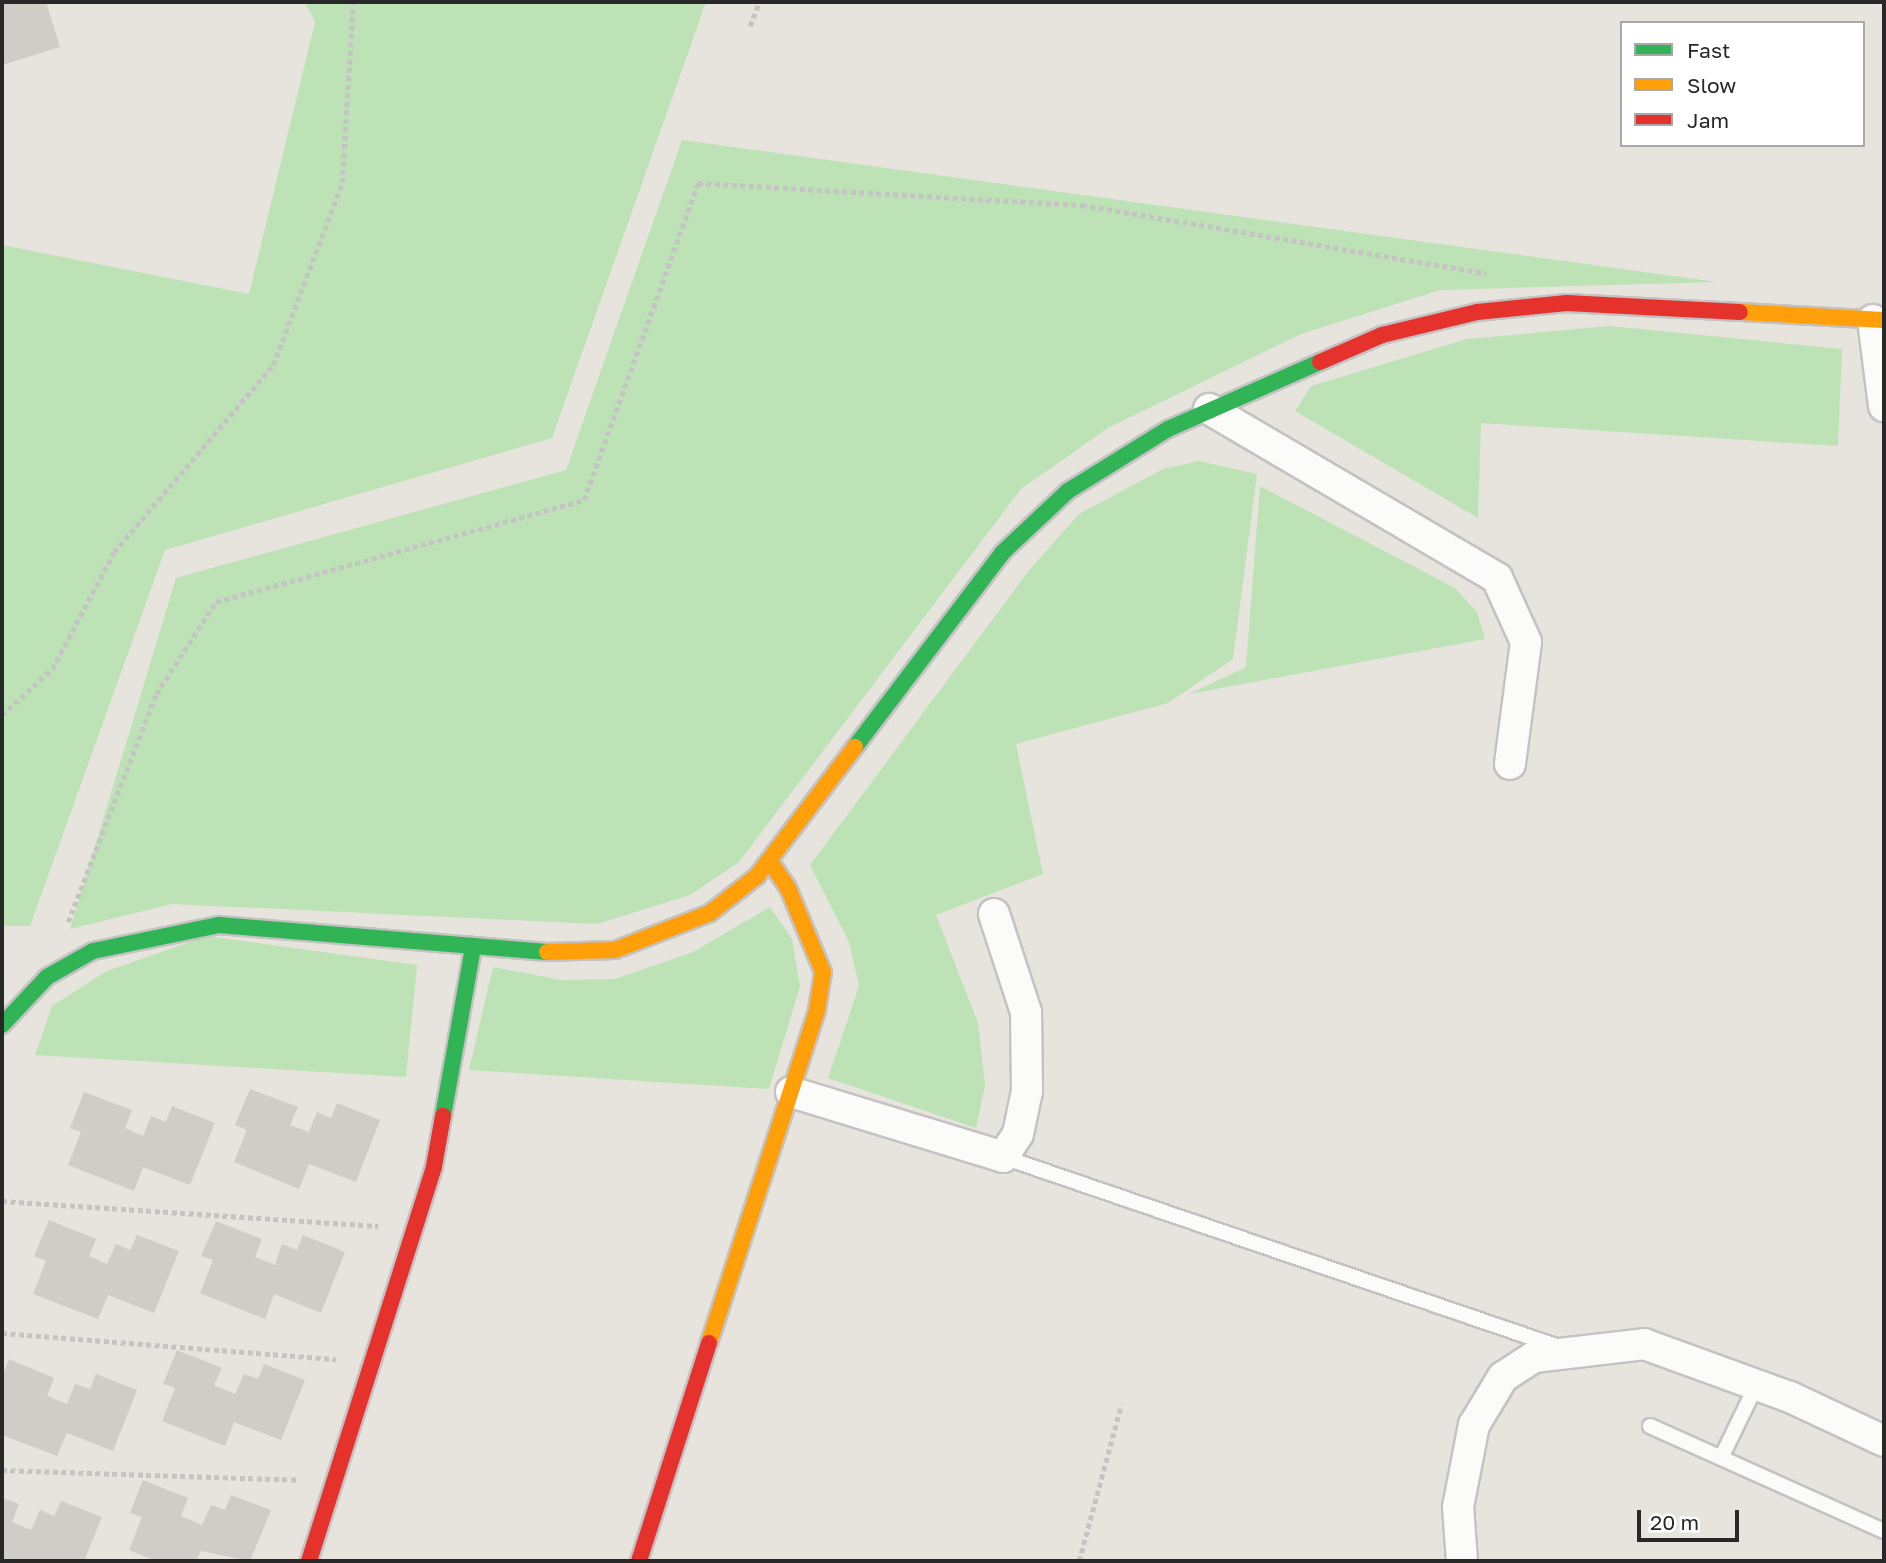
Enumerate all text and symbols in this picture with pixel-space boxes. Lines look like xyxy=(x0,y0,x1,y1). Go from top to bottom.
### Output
legend xyxy=(1620,21,1865,147)
text: Fast xyxy=(1687,37,1730,63)
text: Slow xyxy=(1687,72,1736,98)
text: Jam xyxy=(1687,107,1729,133)
scale bar xyxy=(1641,1496,1742,1540)
text: 20 m xyxy=(1650,1509,1699,1535)

